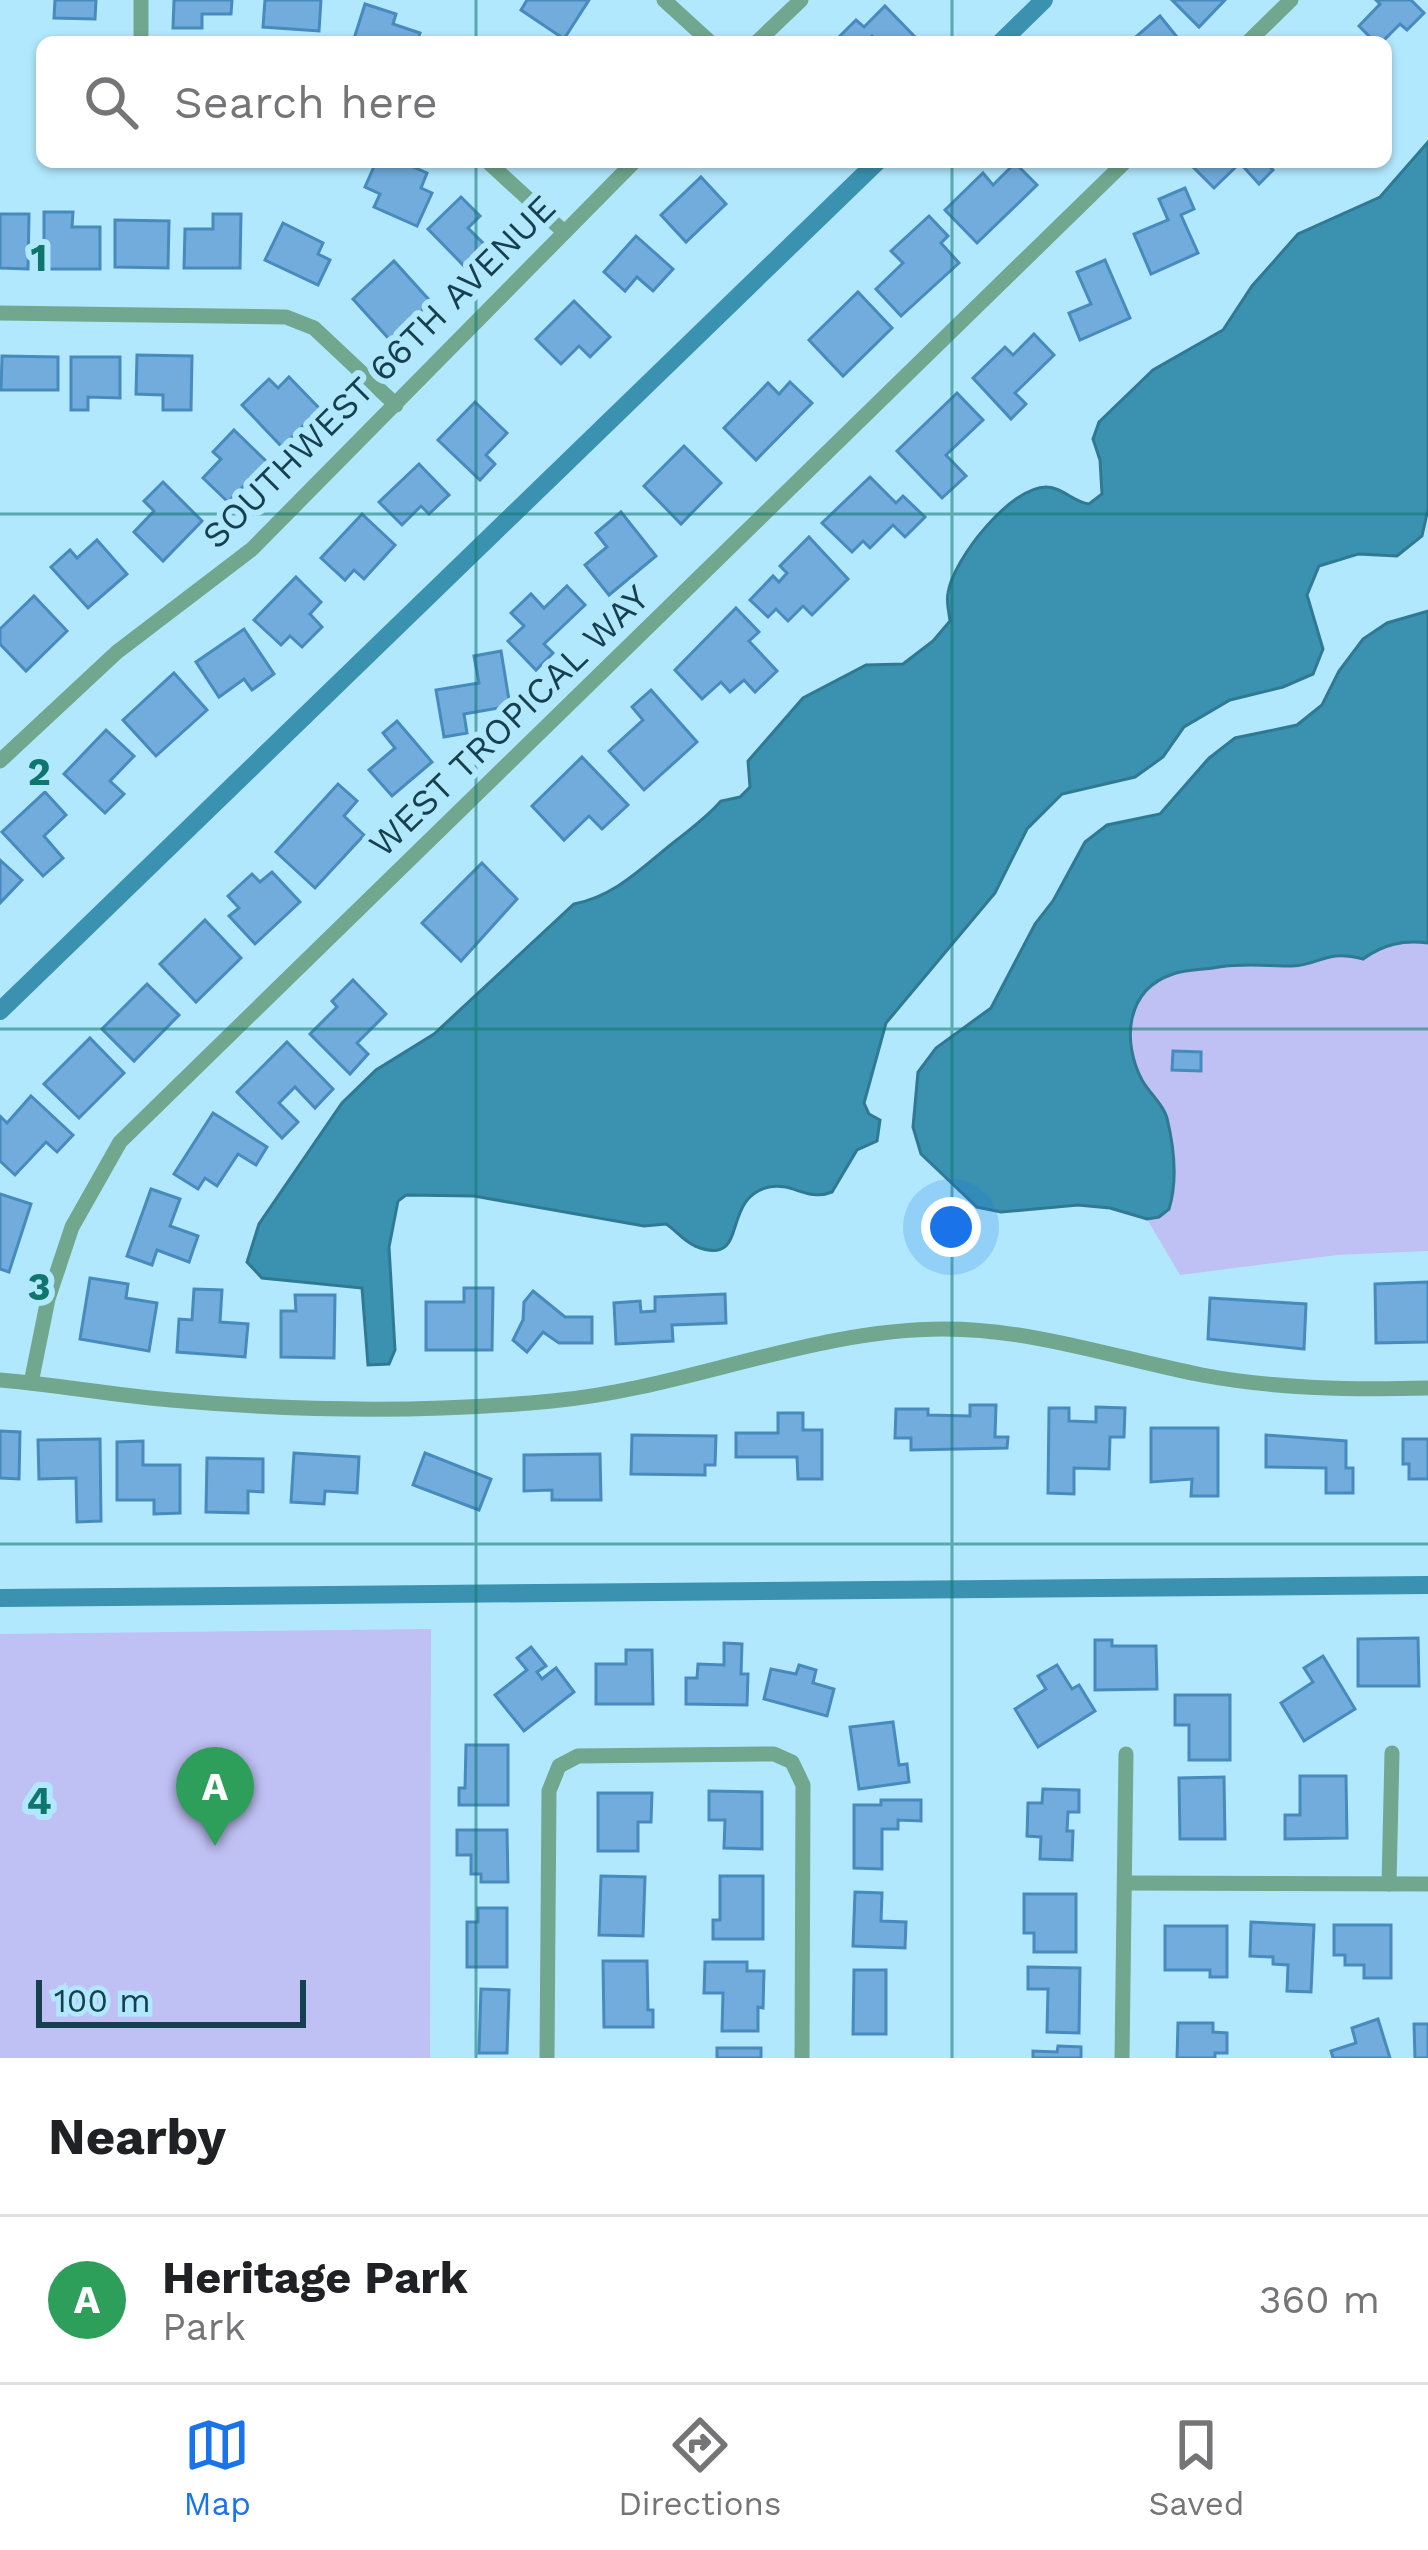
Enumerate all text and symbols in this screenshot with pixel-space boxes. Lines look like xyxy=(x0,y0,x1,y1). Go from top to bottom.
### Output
search box xyxy=(36,36,1392,168)
icon: search xyxy=(78,69,144,135)
text: Search here xyxy=(174,76,438,129)
street label: SOUTHWEST 66TH AVENUE xyxy=(194,187,564,557)
text: 1 xyxy=(31,235,47,280)
street label: WEST TROPICAL WAY xyxy=(361,576,658,865)
text: 2 xyxy=(27,749,51,794)
your location xyxy=(921,1197,981,1257)
text: 3 xyxy=(27,1264,51,1309)
pin: A xyxy=(176,1747,254,1846)
text: 4 xyxy=(26,1778,52,1823)
scale bar xyxy=(36,1974,306,2027)
text: 100 m xyxy=(54,1981,151,2020)
text: Nearby xyxy=(48,2107,226,2166)
text: Heritage Park xyxy=(162,2251,468,2304)
text: A xyxy=(74,2277,100,2322)
text: 360 m xyxy=(1259,2277,1380,2322)
text: Park xyxy=(162,2304,246,2349)
tab: Map xyxy=(184,2412,251,2523)
tab: Directions xyxy=(618,2412,781,2523)
tab: Saved xyxy=(1149,2412,1244,2523)

